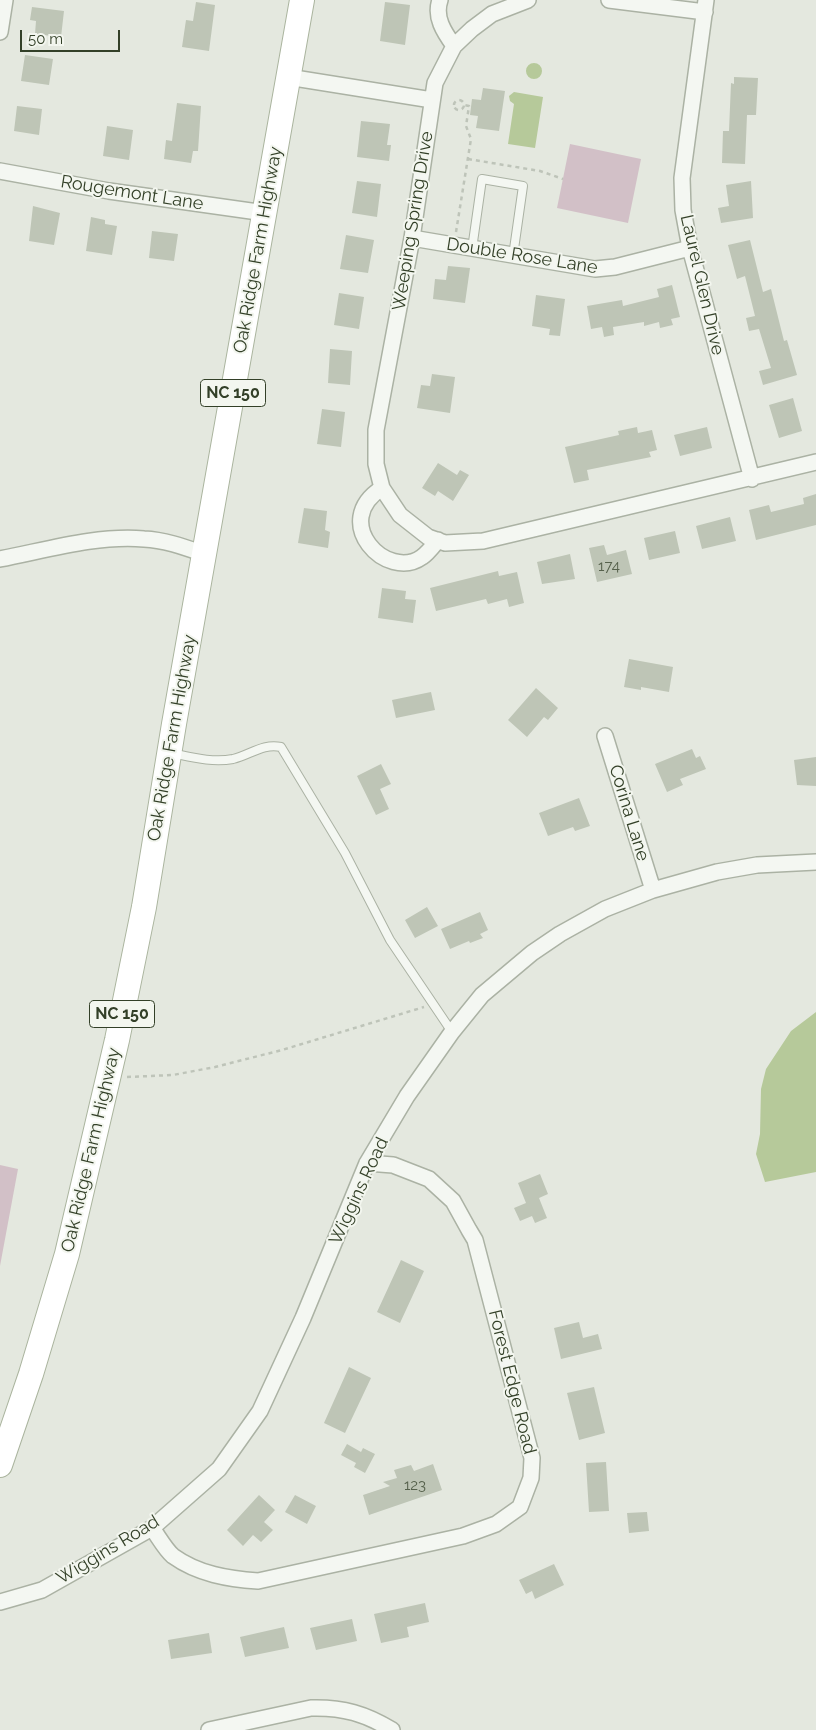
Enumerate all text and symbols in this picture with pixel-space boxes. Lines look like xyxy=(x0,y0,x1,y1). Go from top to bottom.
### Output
scale bar xyxy=(22,20,122,52)
text: 50 m xyxy=(28,30,63,48)
street label: Weeping Spring Drive xyxy=(388,130,438,312)
street label: Oak Ridge Farm Highway xyxy=(229,145,287,355)
street label: Rougemont Lane xyxy=(59,171,205,215)
street label: Laurel Glen Drive xyxy=(675,213,729,357)
street label: Double Rose Lane xyxy=(445,233,599,279)
road number: NC 150 xyxy=(200,379,266,406)
house number: 174 xyxy=(598,557,620,575)
street label: Oak Ridge Farm Highway xyxy=(143,633,201,843)
street label: Corina Lane xyxy=(604,762,654,864)
road number: NC 150 xyxy=(90,1001,154,1028)
street label: Oak Ridge Farm Highway xyxy=(57,1046,125,1254)
street label: Wiggins Road xyxy=(325,1134,393,1248)
street label: Forest Edge Road xyxy=(484,1308,540,1456)
house number: 123 xyxy=(404,1476,426,1494)
street label: Wiggins Road xyxy=(53,1511,163,1589)

